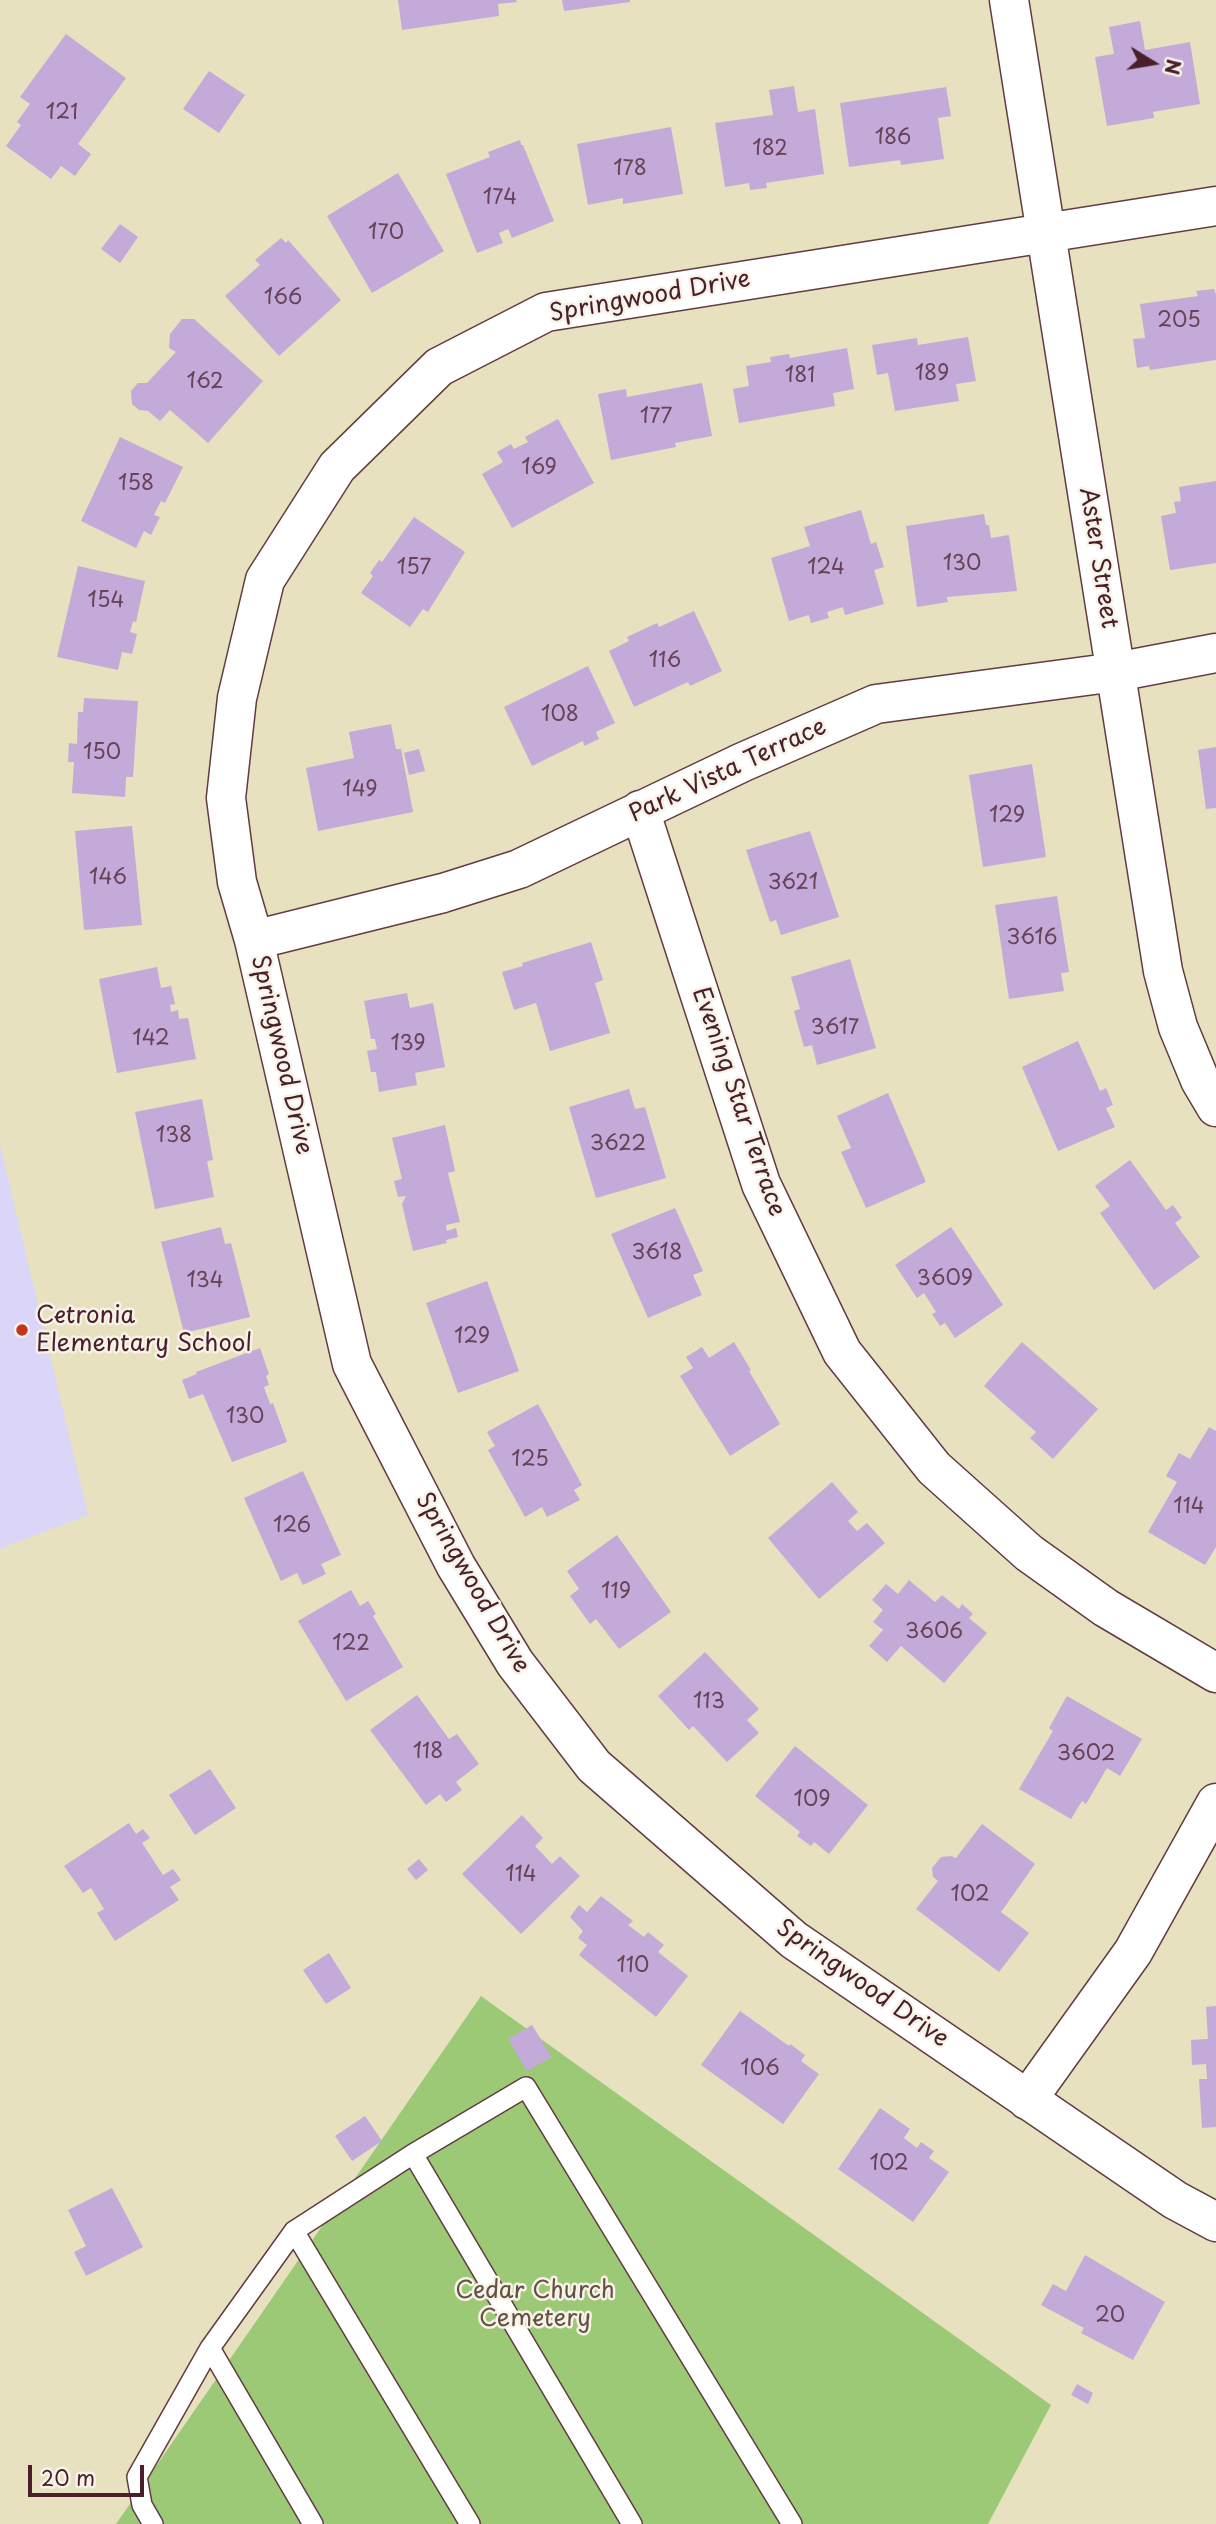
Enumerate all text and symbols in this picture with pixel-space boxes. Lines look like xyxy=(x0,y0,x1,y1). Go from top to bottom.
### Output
north arrow xyxy=(1118,28,1188,98)
text: N xyxy=(1158,57,1189,77)
house number: 121 xyxy=(46,100,78,126)
house number: 186 xyxy=(875,125,911,151)
house number: 182 xyxy=(752,136,788,162)
house number: 178 xyxy=(613,156,647,182)
house number: 174 xyxy=(483,185,517,211)
house number: 170 xyxy=(368,220,404,246)
street label: Springwood Drive xyxy=(547,265,753,329)
house number: 166 xyxy=(264,285,302,311)
house number: 205 xyxy=(1157,308,1201,334)
house number: 189 xyxy=(915,361,949,387)
house number: 181 xyxy=(785,363,815,389)
house number: 162 xyxy=(186,369,224,395)
house number: 177 xyxy=(640,404,672,430)
house number: 169 xyxy=(521,455,557,481)
house number: 158 xyxy=(118,471,154,497)
street label: Aster Street xyxy=(1073,485,1123,631)
house number: 130 xyxy=(943,551,981,577)
house number: 157 xyxy=(397,555,431,581)
house number: 124 xyxy=(807,555,845,581)
house number: 154 xyxy=(88,588,124,614)
house number: 116 xyxy=(649,648,681,674)
house number: 108 xyxy=(541,702,579,728)
street label: Park Vista Terrace xyxy=(625,713,831,829)
house number: 150 xyxy=(83,740,121,766)
house number: 149 xyxy=(342,777,378,803)
house number: 129 xyxy=(989,803,1025,829)
house number: 146 xyxy=(89,865,127,891)
house number: 3621 xyxy=(768,870,818,896)
house number: 3616 xyxy=(1007,925,1057,951)
street label: Springwood Drive xyxy=(244,953,318,1157)
street label: Evening Star Terrace xyxy=(685,984,791,1220)
house number: 3617 xyxy=(811,1015,859,1041)
house number: 142 xyxy=(132,1026,170,1052)
house number: 139 xyxy=(390,1031,426,1057)
house number: 138 xyxy=(156,1123,192,1149)
house number: 3622 xyxy=(590,1131,646,1157)
house number: 3618 xyxy=(632,1240,682,1266)
house number: 3609 xyxy=(917,1266,973,1292)
house number: 134 xyxy=(186,1268,224,1294)
place label: Cetronia Elementary School xyxy=(36,1302,252,1358)
marker: Cetronia Elementary School xyxy=(14,1322,30,1338)
house number: 129 xyxy=(454,1324,490,1350)
house number: 130 xyxy=(226,1404,264,1430)
house number: 125 xyxy=(511,1447,549,1473)
street label: Springwood Drive xyxy=(409,1488,535,1678)
house number: 114 xyxy=(1173,1494,1205,1520)
house number: 126 xyxy=(273,1513,311,1539)
house number: 119 xyxy=(601,1579,631,1605)
house number: 3606 xyxy=(905,1619,963,1645)
house number: 122 xyxy=(332,1631,370,1657)
house number: 113 xyxy=(693,1689,725,1715)
house number: 118 xyxy=(413,1739,443,1765)
house number: 3602 xyxy=(1057,1741,1115,1767)
house number: 109 xyxy=(793,1787,831,1813)
house number: 114 xyxy=(505,1862,537,1888)
house number: 102 xyxy=(950,1882,990,1908)
street label: Springwood Drive xyxy=(770,1914,954,2054)
house number: 110 xyxy=(617,1953,649,1979)
house number: 106 xyxy=(740,2056,780,2082)
house number: 102 xyxy=(869,2151,909,2177)
park label: Cedar Church Cemetery xyxy=(455,2277,615,2333)
house number: 20 xyxy=(1095,2303,1125,2329)
scale bar xyxy=(32,2450,147,2494)
text: 20 m xyxy=(41,2461,95,2493)

